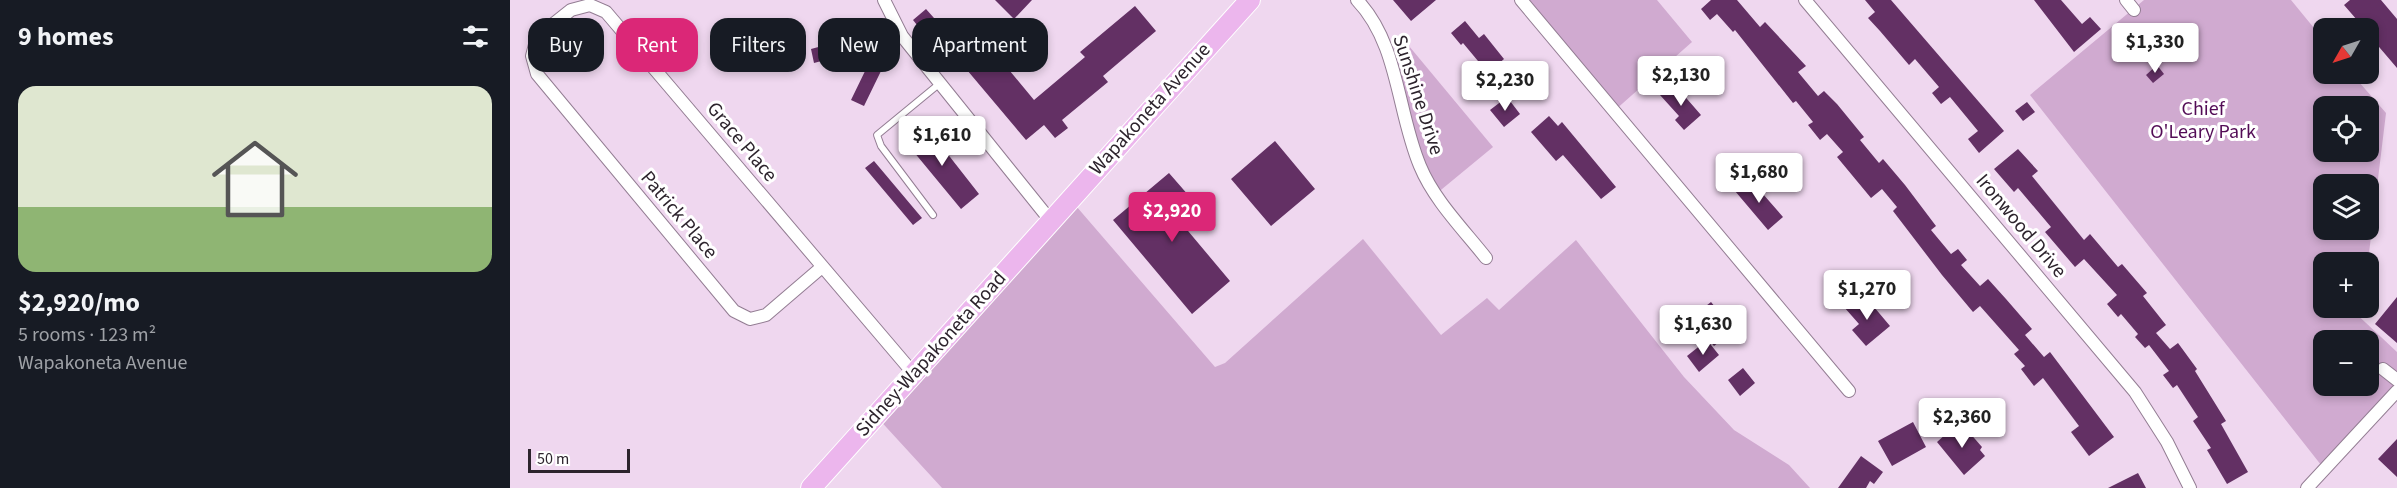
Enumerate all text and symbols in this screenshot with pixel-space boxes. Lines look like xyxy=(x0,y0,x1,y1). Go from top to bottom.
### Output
text: 9 homes xyxy=(18,18,113,55)
chip: Buy xyxy=(528,18,604,72)
chip: Rent xyxy=(616,18,698,72)
chip: Filters xyxy=(710,18,806,72)
chip: New xyxy=(818,18,900,72)
chip: Apartment xyxy=(912,18,1048,72)
north arrow xyxy=(2313,18,2379,84)
map controls xyxy=(2313,18,2379,396)
icon: filters xyxy=(459,20,492,53)
pin: $1,330 xyxy=(2106,23,2204,74)
text: $1,330 xyxy=(2126,28,2184,56)
street label: Sunshine Drive xyxy=(1385,31,1451,159)
street label: Wapakoneta Avenue xyxy=(1083,37,1217,181)
pin: $2,130 xyxy=(1632,56,1730,107)
pin: $2,230 xyxy=(1456,61,1554,112)
text: $2,130 xyxy=(1652,61,1710,89)
text: $2,230 xyxy=(1476,66,1534,94)
park label: Chief O'Leary Park xyxy=(2150,95,2256,146)
street label: Grace Place xyxy=(700,96,784,188)
button: locate xyxy=(2313,96,2379,162)
pin: $1,610 xyxy=(893,116,991,167)
text: $1,610 xyxy=(913,121,971,149)
icon: home xyxy=(201,125,309,233)
pin: $1,680 xyxy=(1710,153,1808,204)
text: $1,680 xyxy=(1730,158,1788,186)
street label: Patrick Place xyxy=(634,165,724,265)
street label: Ironwood Drive xyxy=(1969,168,2073,284)
button: layers xyxy=(2313,174,2379,240)
pin: $2,920 xyxy=(1123,192,1221,243)
text: $2,920 xyxy=(1143,197,1201,225)
button: + xyxy=(2313,252,2379,318)
street label: Sidney-Wapakoneta Road xyxy=(849,265,1013,443)
pin: $1,270 xyxy=(1818,270,1916,321)
text: $1,270 xyxy=(1838,275,1896,303)
text: $2,920/mo xyxy=(18,284,140,321)
pin: $1,630 xyxy=(1654,305,1752,356)
text: $1,630 xyxy=(1674,310,1732,338)
text: 5 rooms · 123 m² xyxy=(18,321,156,349)
button: − xyxy=(2313,330,2379,396)
text: Wapakoneta Avenue xyxy=(18,349,187,377)
pin: $2,360 xyxy=(1913,398,2011,449)
text: $2,360 xyxy=(1933,403,1991,431)
scale bar xyxy=(528,446,630,474)
text: 50 m xyxy=(537,448,569,470)

